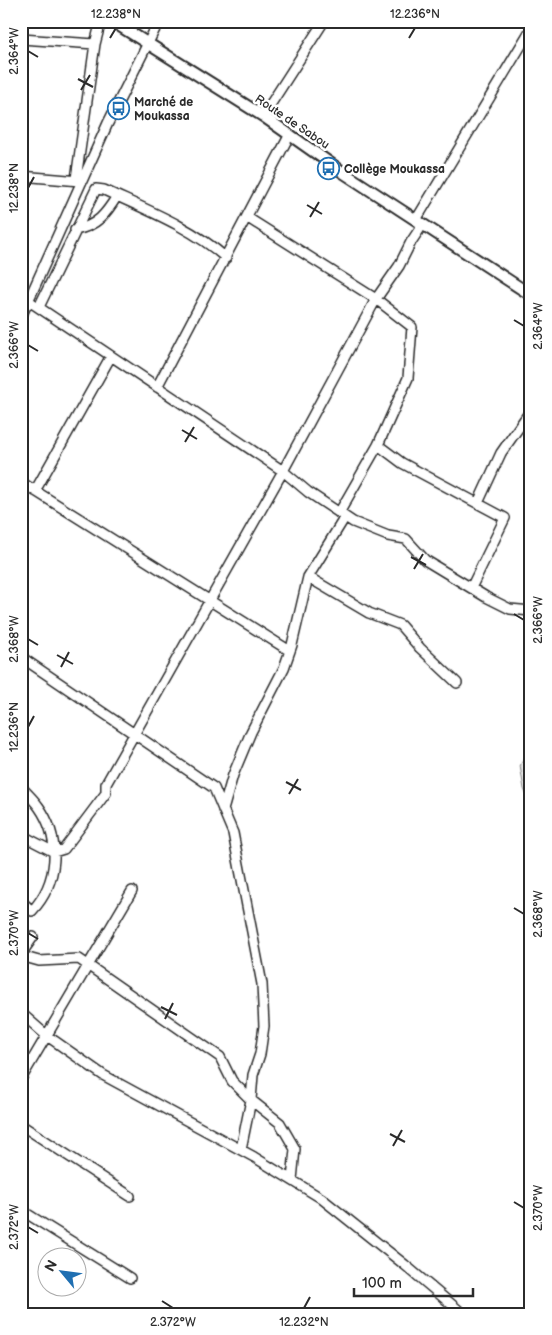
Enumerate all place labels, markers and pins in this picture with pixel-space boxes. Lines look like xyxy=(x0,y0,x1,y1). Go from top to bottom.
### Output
place label: Marché de Moukassa xyxy=(134,95,193,124)
bus stop icon: Marché de Moukassa xyxy=(106,97,130,121)
bus stop icon: Collège Moukassa xyxy=(316,157,340,181)
place label: Collège Moukassa xyxy=(344,162,445,177)

